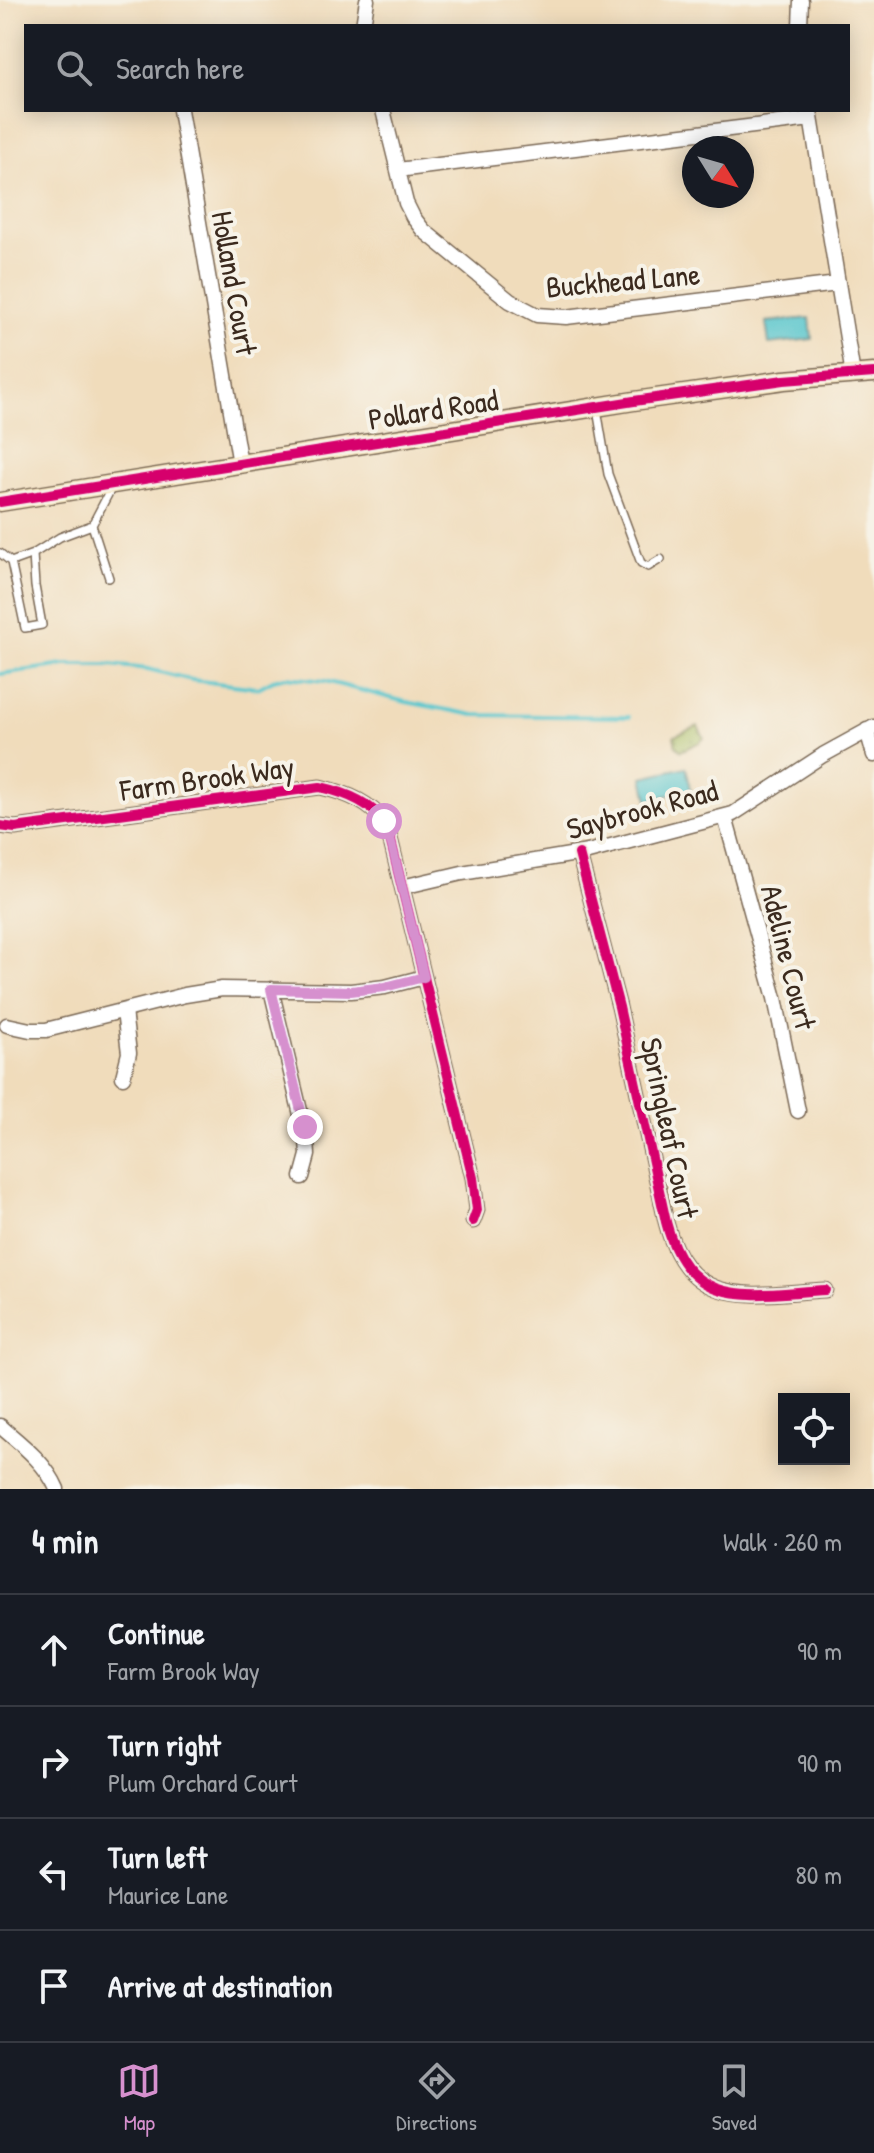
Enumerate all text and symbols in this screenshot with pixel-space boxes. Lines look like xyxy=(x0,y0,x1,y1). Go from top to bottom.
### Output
search box xyxy=(24,24,850,112)
icon: search xyxy=(52,46,96,90)
text: Search here xyxy=(116,48,244,88)
north arrow xyxy=(682,136,754,208)
street label: Holland Court xyxy=(203,208,267,359)
street label: Buckhead Lane xyxy=(544,253,702,307)
street label: Pollard Road xyxy=(365,379,501,439)
street label: Farm Brook Way xyxy=(117,746,296,810)
street label: Saybrook Road xyxy=(562,770,722,848)
route start xyxy=(366,803,402,839)
street label: Adeline Court xyxy=(752,880,826,1034)
street label: Springleaf Court xyxy=(631,1034,709,1223)
route end xyxy=(287,1109,323,1145)
map controls xyxy=(778,1393,850,1465)
button: locate xyxy=(778,1393,850,1465)
text: 4 min xyxy=(32,1518,99,1564)
text: Walk · 260 m xyxy=(723,1524,842,1559)
text: Continue xyxy=(108,1613,205,1653)
icon: ahead xyxy=(32,1628,76,1672)
text: 90 m xyxy=(797,1633,842,1668)
text: Farm Brook Way xyxy=(108,1653,260,1688)
text: Turn right xyxy=(108,1725,221,1765)
icon: right xyxy=(32,1740,76,1784)
text: 90 m xyxy=(797,1745,842,1780)
text: Plum Orchard Court xyxy=(108,1765,297,1800)
text: Turn left xyxy=(108,1837,207,1877)
icon: left xyxy=(32,1852,76,1896)
text: 80 m xyxy=(795,1857,842,1892)
text: Maurice Lane xyxy=(108,1877,228,1912)
icon: arrive xyxy=(32,1964,76,2008)
text: Arrive at destination xyxy=(108,1966,333,2006)
tab: Map xyxy=(117,2059,161,2137)
tab: Directions xyxy=(396,2059,477,2137)
tab: Saved xyxy=(712,2059,757,2137)

